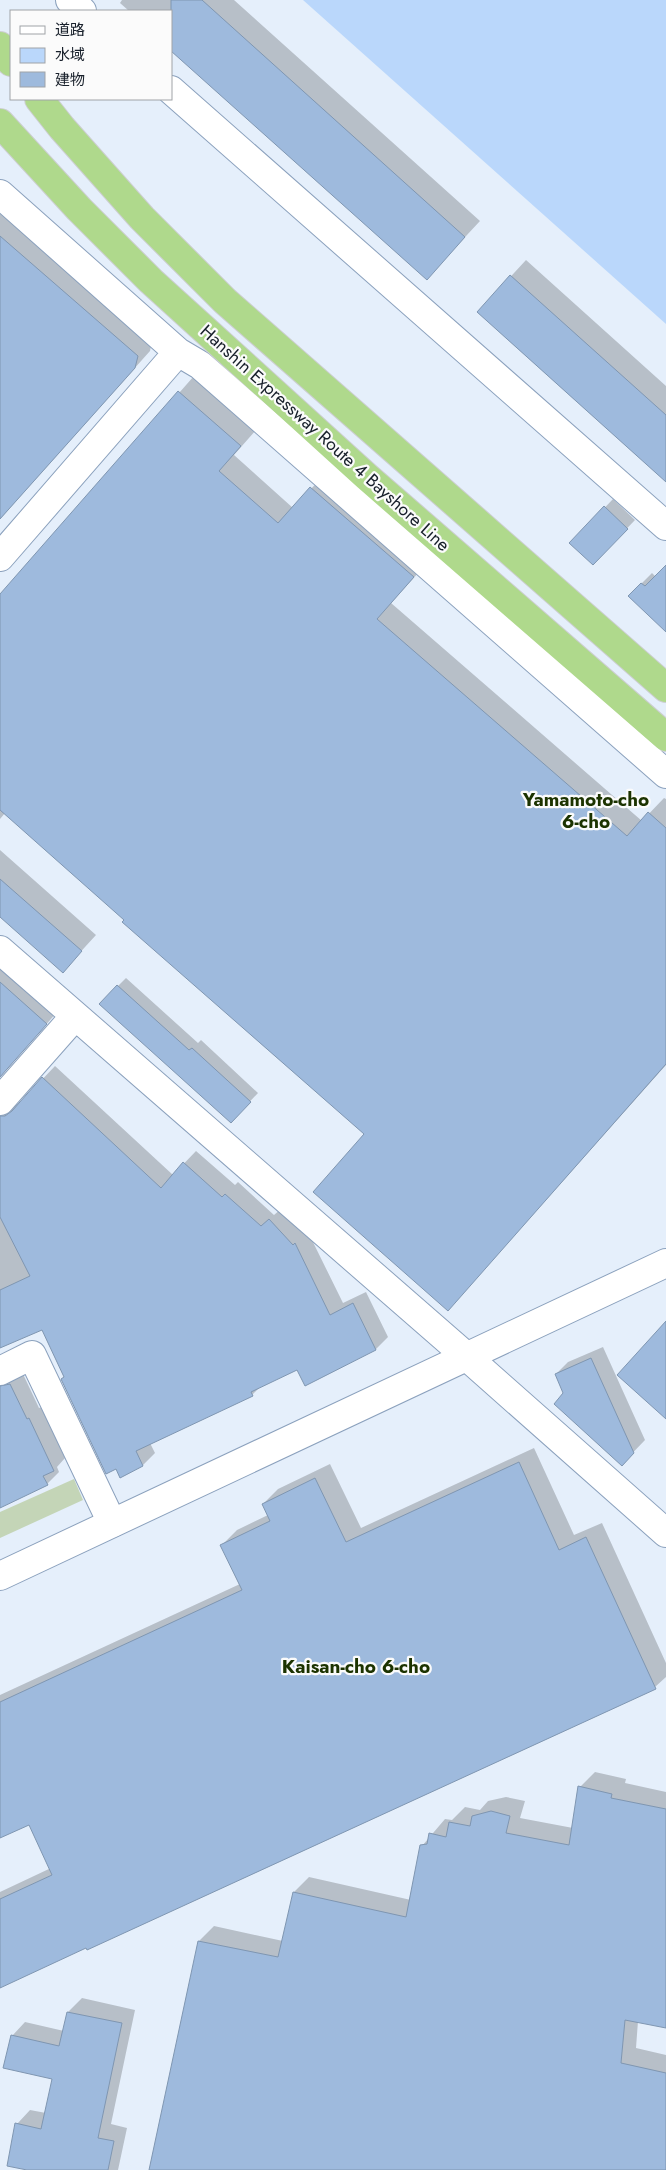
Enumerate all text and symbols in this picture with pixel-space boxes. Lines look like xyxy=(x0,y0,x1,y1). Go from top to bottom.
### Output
legend xyxy=(10,10,172,100)
text: 道路 xyxy=(55,19,85,41)
text: 水域 xyxy=(55,44,85,66)
text: 建物 xyxy=(55,69,85,91)
street label: Hanshin Expressway Route 4 Bayshore Line xyxy=(194,319,456,557)
district label: Yamamoto-cho 6-cho xyxy=(522,786,649,835)
district label: Kaisan-cho 6-cho xyxy=(282,1653,430,1680)

